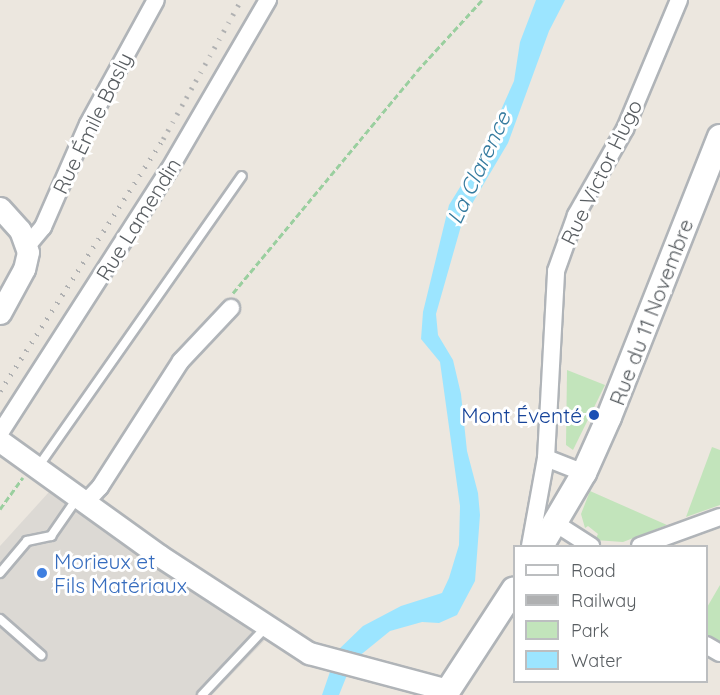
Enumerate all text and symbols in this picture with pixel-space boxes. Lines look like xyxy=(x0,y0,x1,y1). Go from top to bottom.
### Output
street label: Rue Émile Basly xyxy=(47,48,137,198)
street label: Rue Victor Hugo xyxy=(555,95,647,249)
water label: La Clarence xyxy=(442,108,516,228)
street label: Rue Lamendin xyxy=(90,153,186,285)
street label: Rue du 11 Novembre xyxy=(604,215,698,409)
place label: Mont Éventé xyxy=(461,402,582,428)
marker: Mont Éventé xyxy=(587,408,601,422)
legend xyxy=(513,545,708,683)
place label: Morieux et Fils Matériaux xyxy=(54,548,187,598)
text: Road xyxy=(571,559,616,582)
marker: Morieux et Fils Matériaux xyxy=(35,566,49,580)
text: Railway xyxy=(571,589,637,612)
text: Park xyxy=(571,619,609,642)
text: Water xyxy=(571,649,622,672)

